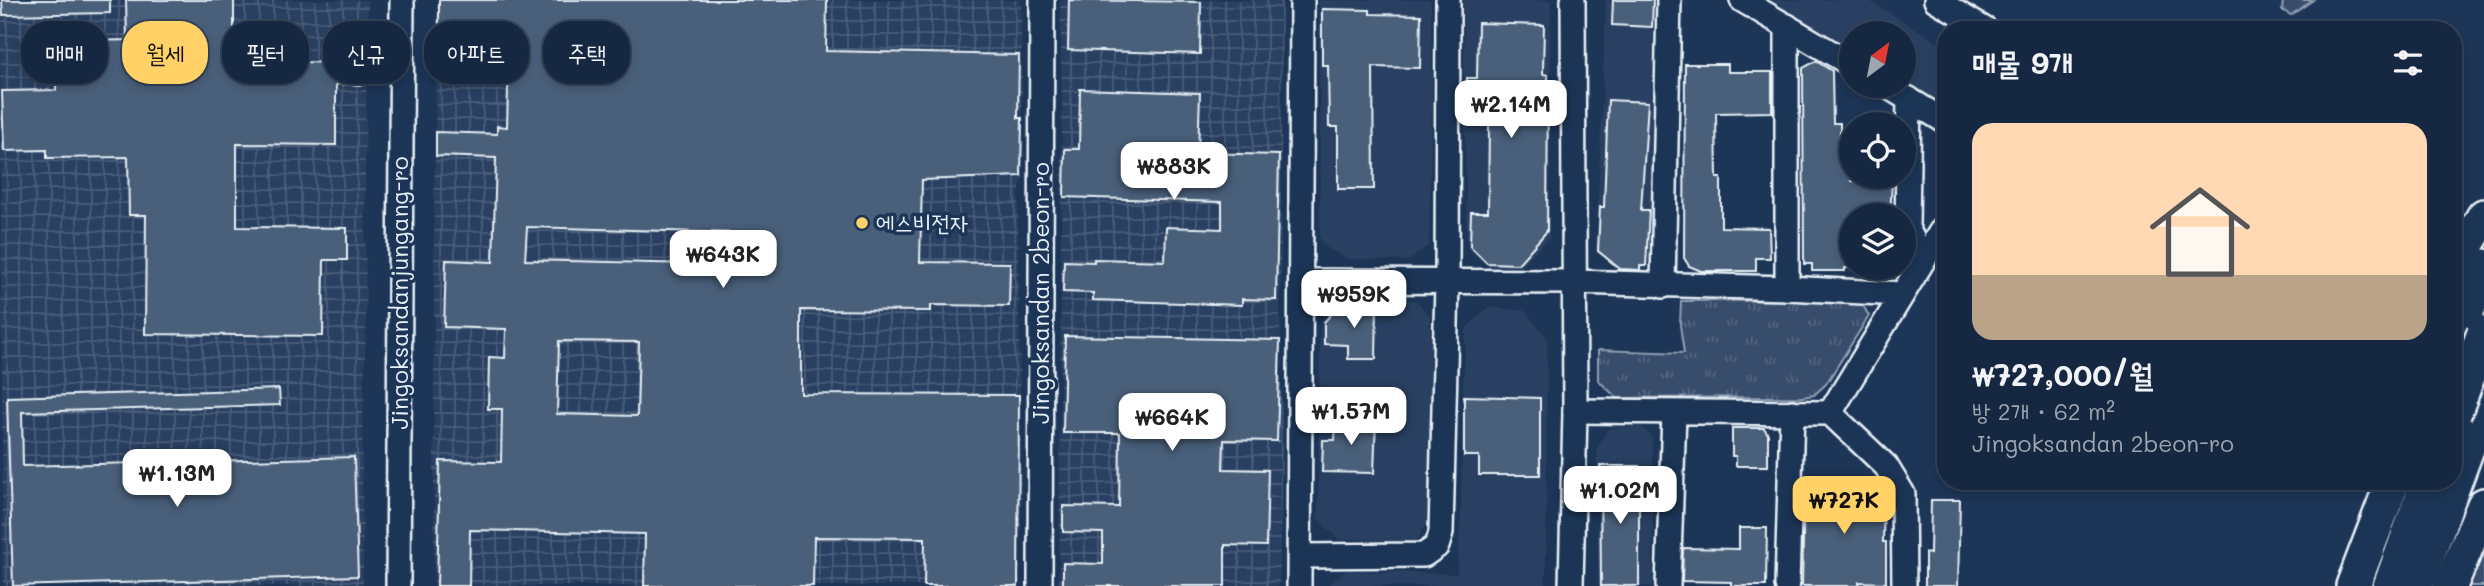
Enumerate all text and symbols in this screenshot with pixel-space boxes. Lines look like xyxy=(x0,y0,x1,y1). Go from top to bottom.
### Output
chip: 매매 xyxy=(21,21,108,84)
chip: 월세 xyxy=(122,21,208,84)
chip: 필터 xyxy=(222,21,309,84)
chip: 신규 xyxy=(323,21,410,84)
chip: 아파트 xyxy=(424,21,529,84)
chip: 주택 xyxy=(543,21,630,84)
north arrow xyxy=(1839,21,1916,98)
map controls xyxy=(1839,21,1916,280)
text: 매물 9개 xyxy=(1972,42,2073,82)
icon: filters xyxy=(2389,44,2427,82)
pin: ₩2.14M xyxy=(1454,80,1568,140)
text: ₩2.14M xyxy=(1471,88,1551,118)
button: locate xyxy=(1839,112,1916,189)
pin: ₩883K xyxy=(1125,142,1223,202)
text: ₩883K xyxy=(1137,150,1211,180)
street label: Jingoksandanjungang-ro xyxy=(384,156,414,430)
street label: Jingoksandan 2beon-ro xyxy=(1025,162,1055,424)
icon: home xyxy=(2137,169,2263,295)
button: layers xyxy=(1839,203,1916,280)
place label: 에스비전자 xyxy=(876,207,969,237)
marker: 에스비전자 xyxy=(854,215,870,231)
pin: ₩643K xyxy=(674,230,772,290)
text: ₩643K xyxy=(686,238,760,268)
pin: ₩959K xyxy=(1305,270,1403,330)
text: ₩959K xyxy=(1317,278,1391,308)
text: ₩727,000/월 xyxy=(1972,354,2153,394)
pin: ₩1.57M xyxy=(1294,388,1408,447)
pin: ₩664K xyxy=(1123,393,1221,453)
text: ₩1.57M xyxy=(1311,395,1391,425)
text: 방 2개 · 62 m² xyxy=(1972,396,2115,426)
text: ₩664K xyxy=(1135,401,1209,431)
text: Jingoksandan 2beon-ro xyxy=(1972,428,2234,458)
pin: ₩1.13M xyxy=(120,449,234,509)
text: ₩1.13M xyxy=(139,457,215,487)
pin: ₩1.02M xyxy=(1563,466,1677,526)
text: ₩1.02M xyxy=(1580,474,1660,504)
pin: ₩727K xyxy=(1795,476,1893,536)
text: ₩727K xyxy=(1809,484,1879,514)

